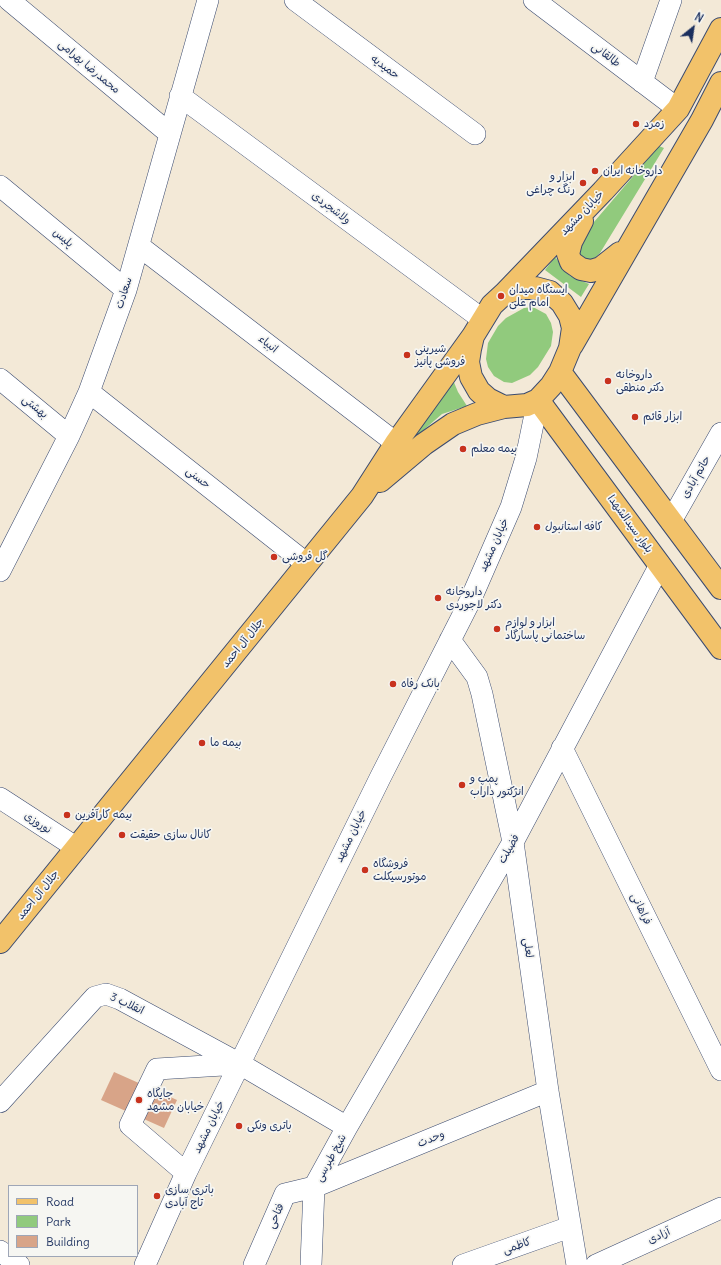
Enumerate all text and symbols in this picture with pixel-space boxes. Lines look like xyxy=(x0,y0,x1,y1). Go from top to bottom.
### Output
north arrow xyxy=(673,8,713,48)
text: N xyxy=(692,10,706,26)
street label: محمدرضا بهرامی xyxy=(55,37,123,97)
street label: طالقانی xyxy=(589,40,623,70)
street label: حمیدیه xyxy=(368,52,402,82)
place label: زمرد xyxy=(644,117,665,131)
marker: زمرد xyxy=(631,119,641,129)
place label: داروخانه ایران xyxy=(603,164,663,178)
marker: داروخانه ایران xyxy=(590,166,600,176)
place label: ابزار و رنگ چراغی xyxy=(526,170,575,196)
marker: ابزار و رنگ چراغی xyxy=(578,178,588,188)
street label: خیابان مشهد xyxy=(557,188,607,238)
street label: ولاشجردی xyxy=(309,189,353,227)
street label: پلیس xyxy=(50,226,76,250)
street label: سعادت xyxy=(113,275,135,311)
place label: ایستگاه میدان امام علی xyxy=(509,283,568,309)
marker: ایستگاه میدان امام علی xyxy=(496,291,506,301)
street label: انبیاء xyxy=(256,332,280,356)
place label: شیرینی فروشی پانیز xyxy=(415,342,465,368)
marker: شیرینی فروشی پانیز xyxy=(402,350,412,360)
place label: داروخانه دکتر منطقی xyxy=(616,368,664,394)
marker: داروخانه دکتر منطقی xyxy=(603,376,613,386)
street label: بهشتی xyxy=(19,393,51,421)
place label: ابزار قائم xyxy=(643,410,682,424)
marker: ابزار قائم xyxy=(630,412,640,422)
place label: بیمه معلم xyxy=(471,442,517,456)
marker: بیمه معلم xyxy=(458,444,468,454)
street label: حاتم آبادی xyxy=(678,453,714,501)
street label: حسنی xyxy=(183,464,213,492)
street label: بلوار سیدالشهدا xyxy=(605,492,655,556)
street label: خیابان مشهد xyxy=(476,516,512,574)
place label: کافه استانبول xyxy=(545,520,602,534)
marker: کافه استانبول xyxy=(532,522,542,532)
place label: گل فروشی xyxy=(282,550,328,564)
marker: گل فروشی xyxy=(269,552,279,562)
place label: داروخانه دکتر لاجوردی xyxy=(446,585,502,611)
marker: داروخانه دکتر لاجوردی xyxy=(433,593,443,603)
street label: جلال آل احمد xyxy=(219,615,267,671)
place label: ابزار و لوازم ساختمانی پاسارگاد xyxy=(505,616,585,642)
marker: ابزار و لوازم ساختمانی پاسارگاد xyxy=(492,624,502,634)
place label: بانک رفاه xyxy=(401,677,440,691)
marker: بانک رفاه xyxy=(388,679,398,689)
place label: بیمه ما xyxy=(210,736,242,750)
marker: بیمه ما xyxy=(197,738,207,748)
place label: پمپ و انژکتور داراب xyxy=(470,772,524,798)
marker: پمپ و انژکتور داراب xyxy=(457,780,467,790)
street label: خیابان مشهد xyxy=(333,807,369,865)
place label: بیمه کارآفرین xyxy=(75,808,132,822)
street label: نوروزی xyxy=(22,809,54,837)
marker: بیمه کارآفرین xyxy=(62,810,72,820)
place label: کانال سازی حقیقت xyxy=(130,828,211,842)
marker: کانال سازی حقیقت xyxy=(117,830,127,840)
street label: فضیلت xyxy=(496,832,522,866)
place label: فروشگاه موتورسیکلت xyxy=(373,857,426,883)
marker: فروشگاه موتورسیکلت xyxy=(360,865,370,875)
street label: جلال آل احمد xyxy=(14,867,62,923)
street label: فراهانی xyxy=(628,891,654,927)
street label: لعلی xyxy=(520,937,536,959)
street label: انقلاب 3 xyxy=(108,990,146,1018)
place label: جایگاه خیابان مشهد xyxy=(147,1087,204,1113)
marker: جایگاه خیابان مشهد xyxy=(134,1095,144,1105)
street label: خیابان مشهد xyxy=(191,1098,227,1156)
place label: باتری ونکی xyxy=(247,1119,292,1133)
marker: باتری ونکی xyxy=(234,1121,244,1131)
street label: وحدت xyxy=(416,1128,446,1150)
street label: شیخ طبرسی xyxy=(313,1132,349,1184)
place label: باتری سازی تاج آبادی xyxy=(165,1183,214,1209)
legend xyxy=(8,1185,138,1257)
marker: باتری سازی تاج آبادی xyxy=(152,1191,162,1201)
text: Road xyxy=(46,1194,74,1209)
street label: فتاحی xyxy=(265,1201,287,1231)
text: Park xyxy=(46,1214,71,1229)
street label: آزادی xyxy=(646,1225,672,1247)
text: Building xyxy=(46,1234,90,1249)
street label: کاظمی xyxy=(501,1235,533,1257)

